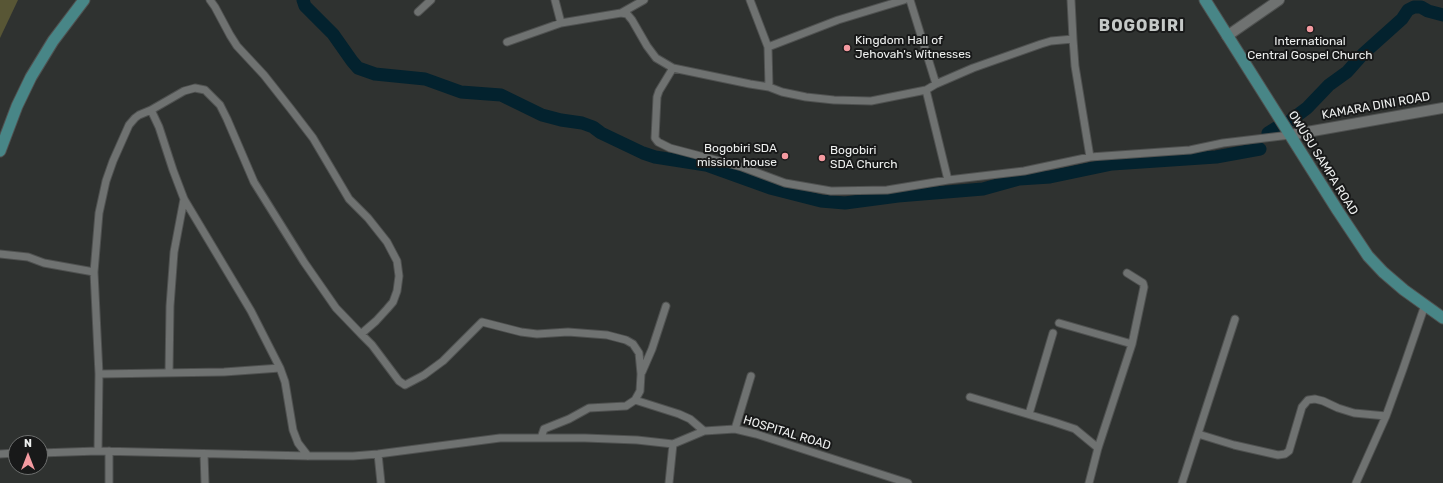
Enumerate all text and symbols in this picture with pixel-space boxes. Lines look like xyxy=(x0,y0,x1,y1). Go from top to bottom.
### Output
district label: BOGOBIRI xyxy=(1099,16,1185,36)
marker: International Central Gospel Church xyxy=(1305,24,1315,34)
place label: Kingdom Hall of Jehovah's Witnesses xyxy=(855,34,971,62)
place label: International Central Gospel Church xyxy=(1247,35,1373,63)
marker: Kingdom Hall of Jehovah's Witnesses xyxy=(842,43,852,53)
street label: KAMARA DINI ROAD xyxy=(1321,89,1431,123)
street label: OWUSU SAMPA ROAD xyxy=(1285,108,1361,218)
place label: Bogobiri SDA mission house xyxy=(697,142,777,170)
place label: Bogobiri SDA Church xyxy=(830,144,897,172)
marker: Bogobiri SDA mission house xyxy=(780,151,790,161)
marker: Bogobiri SDA Church xyxy=(817,153,827,163)
street label: HOSPITAL ROAD xyxy=(741,413,833,453)
north arrow xyxy=(8,435,48,475)
text: N xyxy=(24,437,32,450)

